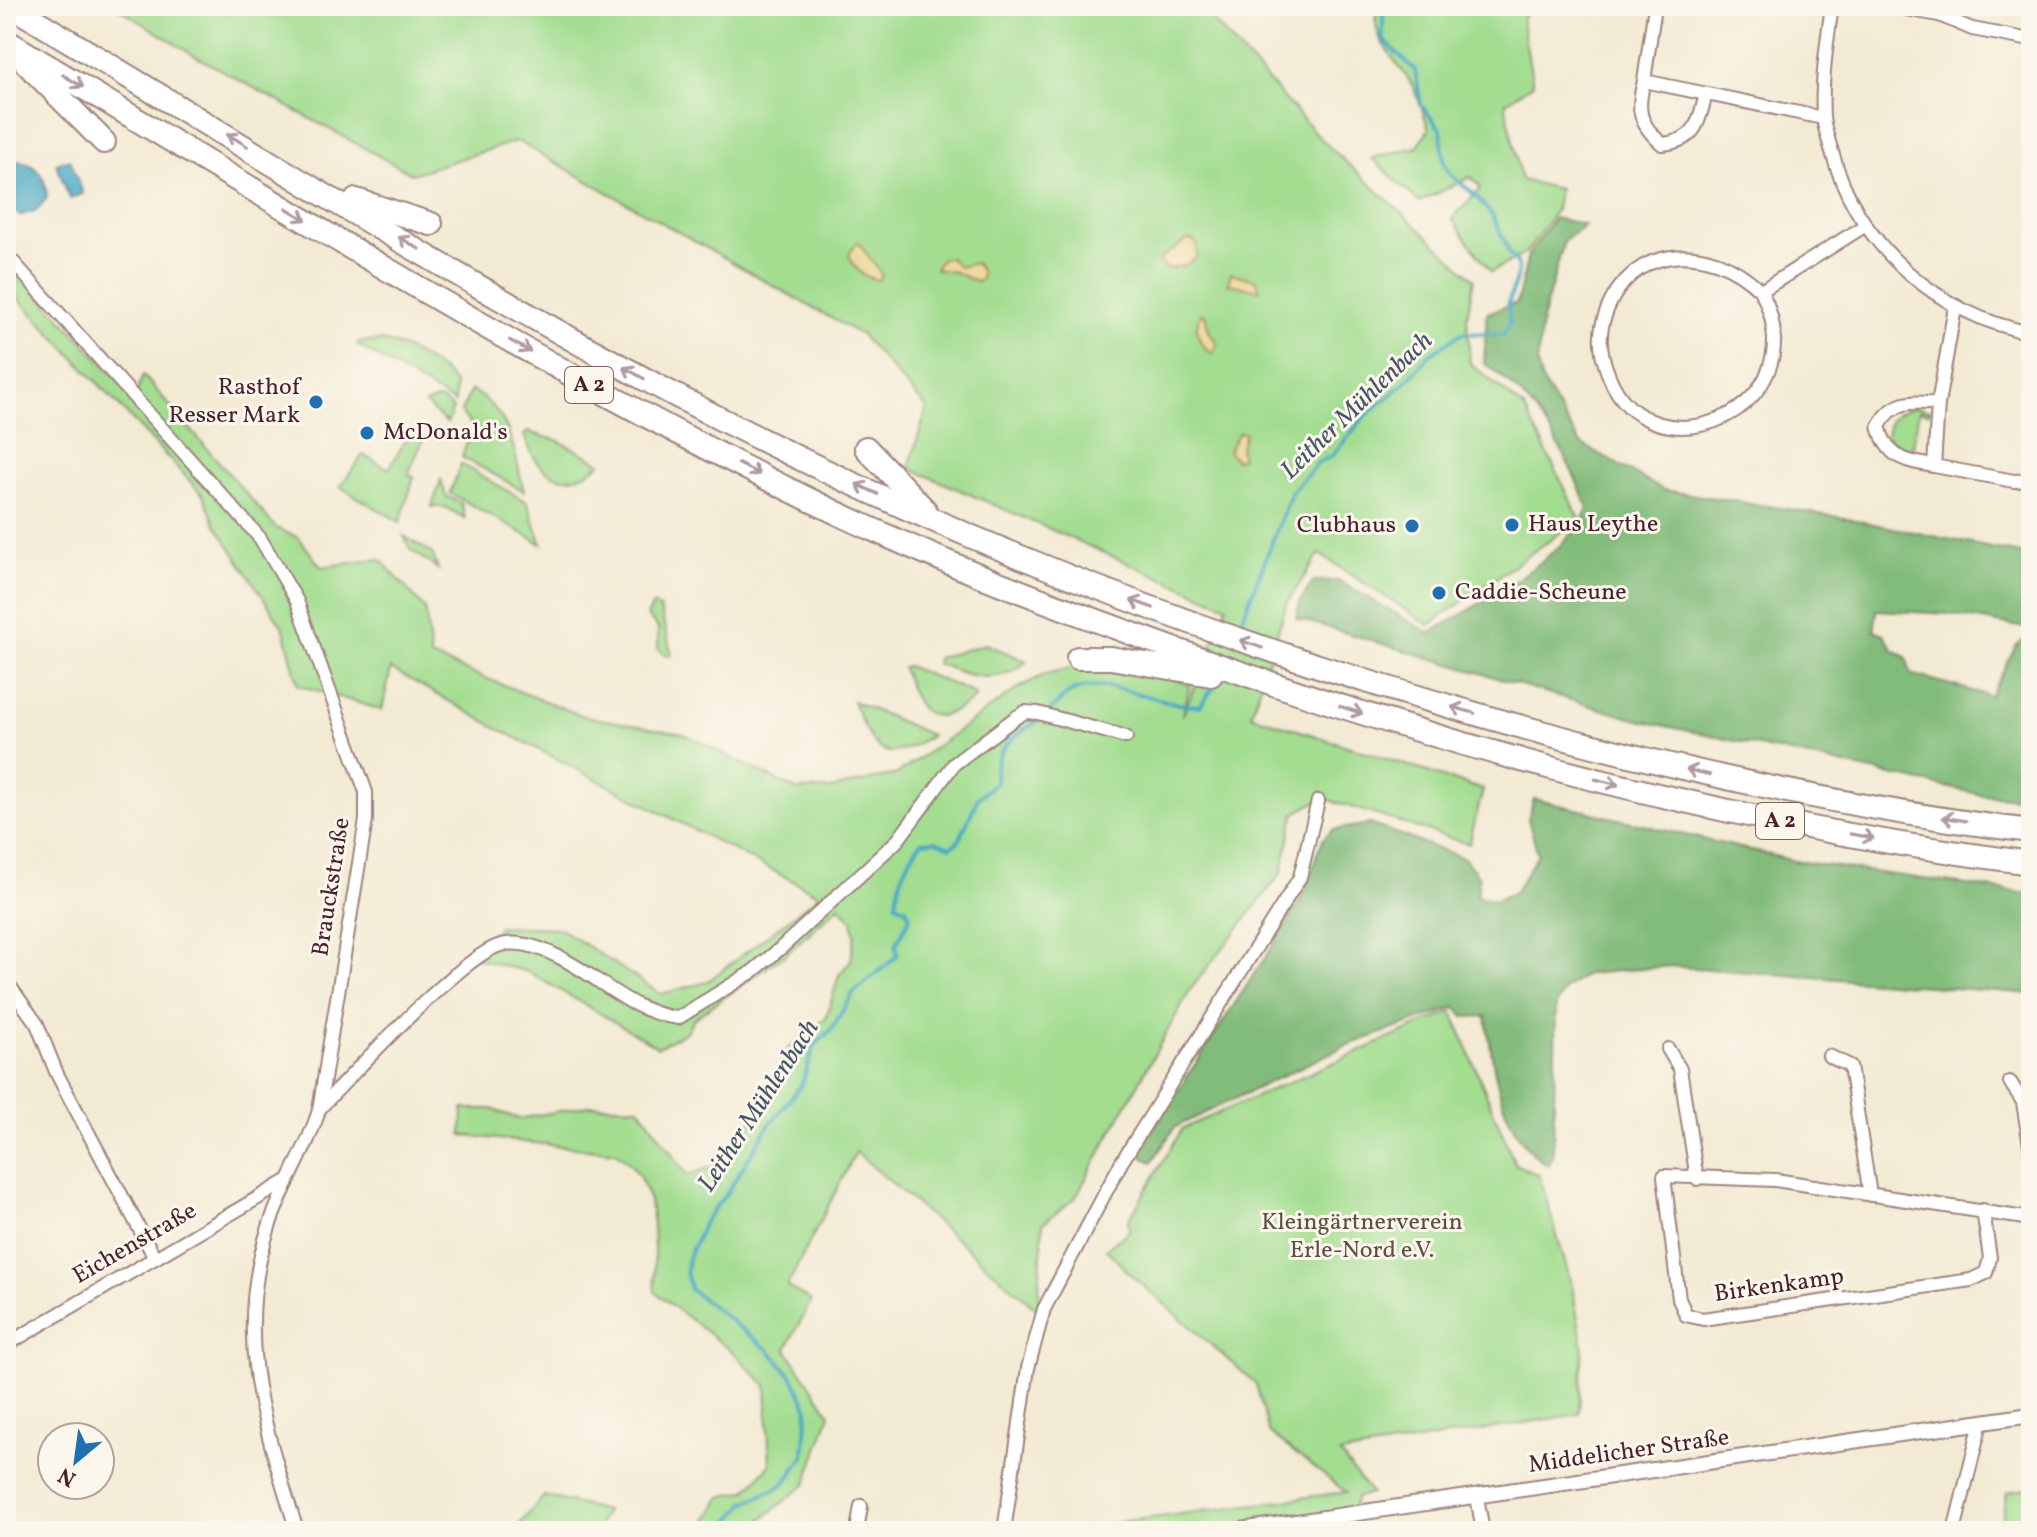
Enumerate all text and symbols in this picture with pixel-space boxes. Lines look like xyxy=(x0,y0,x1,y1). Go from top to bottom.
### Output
one-way arrow xyxy=(61,73,84,89)
one-way arrow xyxy=(226,132,249,148)
one-way arrow xyxy=(284,207,308,222)
one-way arrow xyxy=(398,235,421,251)
water label: Leither Mühlenbach xyxy=(1273,324,1441,488)
one-way arrow xyxy=(508,339,531,355)
one-way arrow xyxy=(623,365,646,381)
road number: A 2 xyxy=(565,367,613,403)
place label: Rasthof Resser Mark xyxy=(168,371,303,433)
marker: Rasthof Resser Mark xyxy=(307,393,325,411)
place label: McDonald's xyxy=(383,416,508,450)
marker: McDonald's xyxy=(358,424,376,442)
one-way arrow xyxy=(737,462,761,478)
one-way arrow xyxy=(855,481,879,496)
place label: Haus Leythe xyxy=(1528,508,1658,542)
place label: Clubhaus xyxy=(1297,509,1396,543)
marker: Haus Leythe xyxy=(1503,516,1521,534)
marker: Clubhaus xyxy=(1403,517,1421,535)
place label: Caddie-Scheune xyxy=(1455,576,1627,610)
marker: Caddie-Scheune xyxy=(1430,584,1448,602)
one-way arrow xyxy=(1130,596,1155,610)
one-way arrow xyxy=(1239,635,1264,650)
one-way arrow xyxy=(1451,702,1476,717)
one-way arrow xyxy=(1338,704,1363,718)
one-way arrow xyxy=(1686,764,1712,779)
one-way arrow xyxy=(1594,776,1620,791)
road number: A 2 xyxy=(1756,803,1804,839)
one-way arrow xyxy=(1942,811,1967,826)
street label: Brauckstraße xyxy=(304,815,360,959)
one-way arrow xyxy=(1848,830,1874,845)
water label: Leither Mühlenbach xyxy=(690,1013,828,1199)
street label: Eichenstraße xyxy=(67,1195,203,1293)
park label: Kleingärtnerverein Erle-Nord e.V. xyxy=(1261,1206,1463,1268)
street label: Birkenkamp xyxy=(1712,1260,1846,1312)
north arrow xyxy=(36,1421,116,1501)
street label: Middelicher Straße xyxy=(1526,1421,1732,1483)
text: N xyxy=(53,1459,82,1494)

